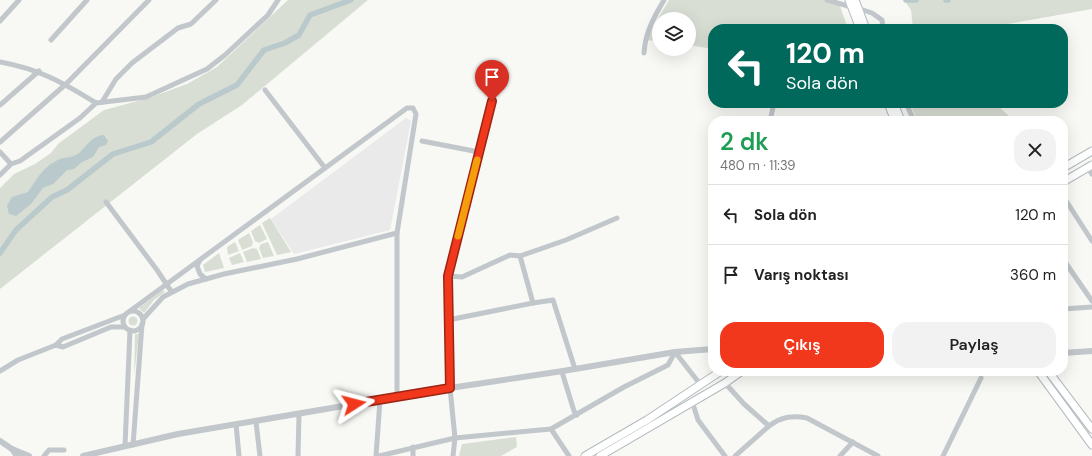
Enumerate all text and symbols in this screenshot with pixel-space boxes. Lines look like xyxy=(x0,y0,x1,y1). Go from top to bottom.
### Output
map controls xyxy=(652,12,696,56)
button: layers xyxy=(652,12,696,56)
text: 120 m xyxy=(786,35,865,72)
icon: left xyxy=(720,40,772,92)
pin xyxy=(475,60,509,101)
icon: arrive xyxy=(481,66,503,88)
text: Sola dön xyxy=(786,71,858,95)
text: 2 dk xyxy=(720,126,769,157)
button: close xyxy=(1014,129,1056,171)
text: 480 m · 11:39 xyxy=(720,157,795,174)
icon: left xyxy=(720,204,742,226)
text: Sola dön xyxy=(754,205,817,225)
text: 120 m xyxy=(1015,205,1056,225)
icon: arrive xyxy=(720,264,742,286)
text: Varış noktası xyxy=(754,265,848,285)
text: 360 m xyxy=(1010,265,1056,285)
button: Çıkış xyxy=(720,322,884,368)
button: Paylaş xyxy=(892,322,1056,368)
position arrow xyxy=(333,383,375,425)

